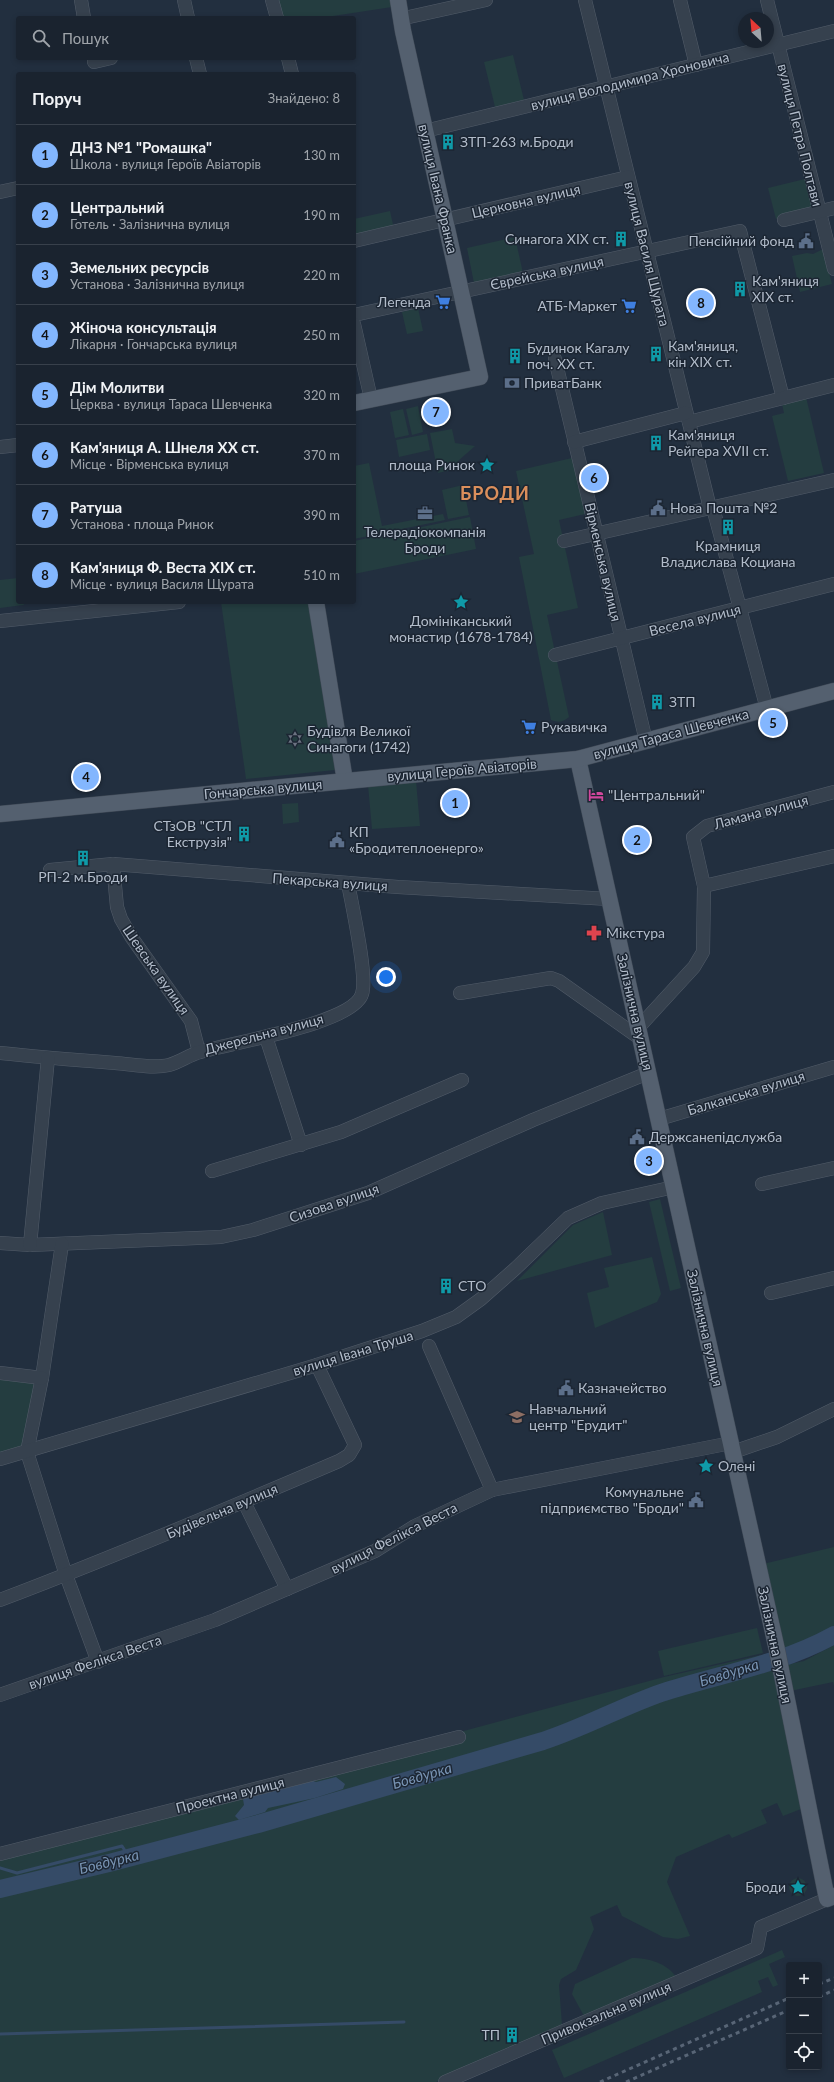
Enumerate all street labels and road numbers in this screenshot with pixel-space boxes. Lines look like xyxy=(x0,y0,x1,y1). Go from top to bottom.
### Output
street label: вулиця Володимира Хроновича xyxy=(529,48,731,113)
street label: вулиця Петра Полтави xyxy=(775,62,826,208)
street label: вулиця Івана Франка xyxy=(415,122,462,255)
street label: Церковна вулиця xyxy=(470,180,582,221)
street label: вулиця Василя Щурата xyxy=(621,180,674,328)
street label: Єврейська вулиця xyxy=(489,252,605,293)
street label: Вірменська вулиця xyxy=(582,501,625,623)
street label: Весела вулиця xyxy=(647,600,743,639)
street label: вулиця Тараса Шевченка xyxy=(591,705,750,762)
street label: вулиця Героїв Авіаторів xyxy=(386,754,538,785)
street label: Гончарська вулиця xyxy=(203,775,323,802)
street label: Ламана вулиця xyxy=(711,791,810,833)
street label: Пекарська вулиця xyxy=(272,869,388,894)
street label: Шевська вулиця xyxy=(119,922,194,1018)
street label: Залізнична вулиця xyxy=(614,952,657,1072)
street label: Джерельна вулиця xyxy=(202,1009,325,1058)
street label: Балканська вулиця xyxy=(685,1067,807,1118)
street label: Сизова вулиця xyxy=(287,1179,381,1226)
street label: Залізнична вулиця xyxy=(684,1268,727,1388)
street label: вулиця Івана Труша xyxy=(291,1326,415,1379)
street label: Будівельна вулиця xyxy=(163,1479,280,1542)
street label: вулиця Фелікса Веста xyxy=(328,1498,460,1577)
street label: Залізнична вулиця xyxy=(755,1585,796,1705)
street label: вулиця Фелікса Веста xyxy=(26,1631,164,1692)
street label: Проектна вулиця xyxy=(174,1773,286,1816)
street label: Привокзальна вулиця xyxy=(538,1977,673,2048)

